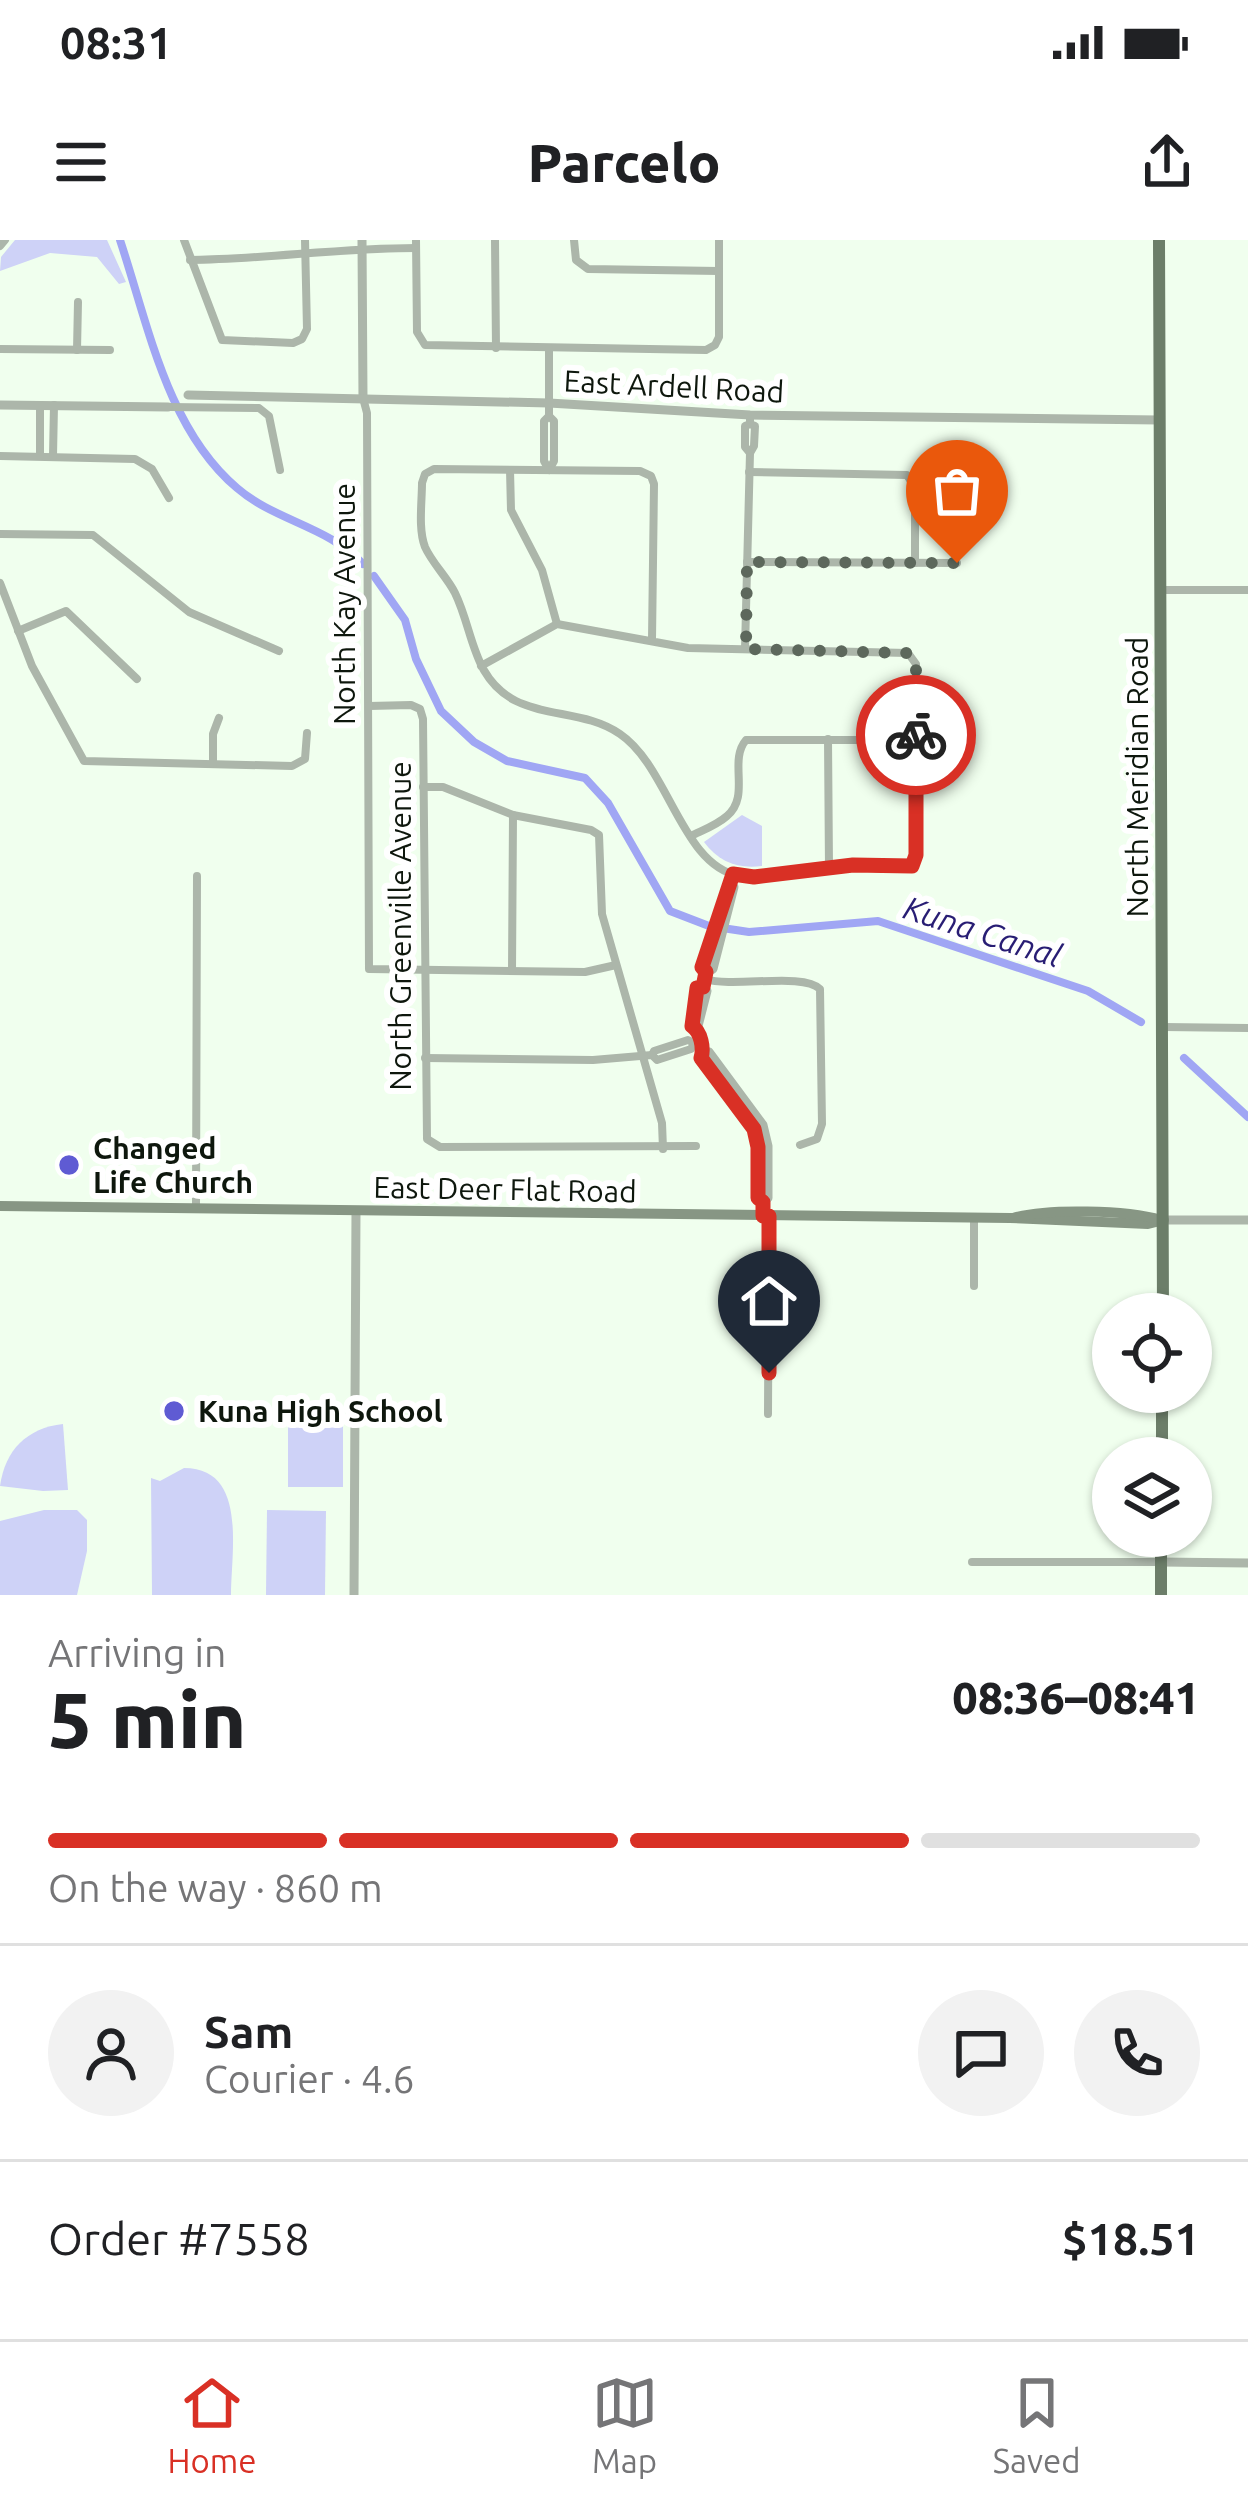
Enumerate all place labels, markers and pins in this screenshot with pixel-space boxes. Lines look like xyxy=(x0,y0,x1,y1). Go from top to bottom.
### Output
pin xyxy=(906,440,1008,563)
place label: Changed Life Church xyxy=(93,1131,253,1199)
marker: Changed Life Church xyxy=(56,1152,82,1178)
pin xyxy=(718,1250,820,1373)
place label: Kuna High School xyxy=(198,1394,443,1428)
marker: Kuna High School xyxy=(161,1398,187,1424)

